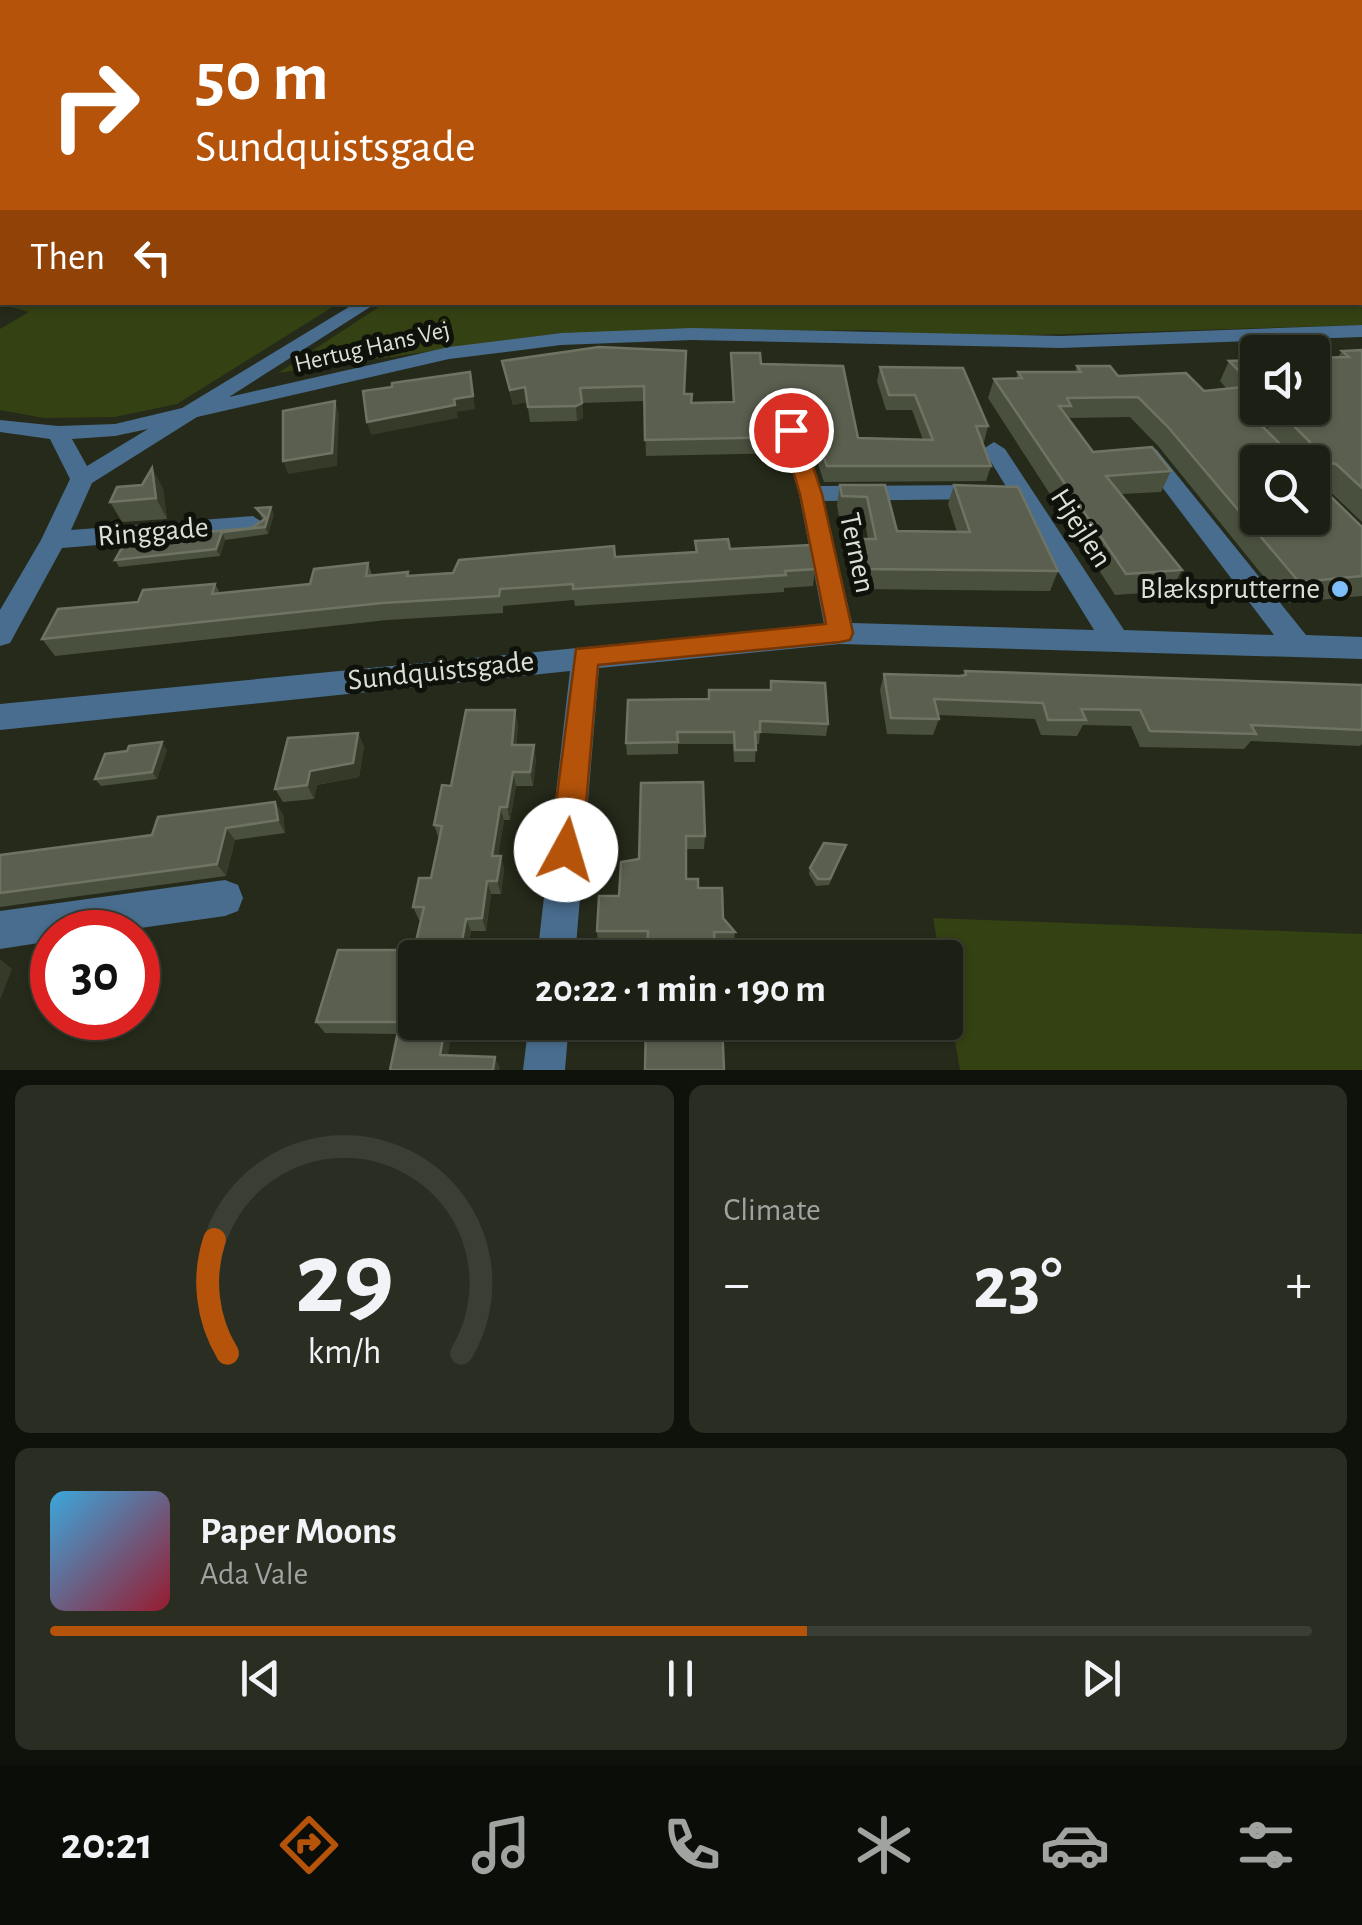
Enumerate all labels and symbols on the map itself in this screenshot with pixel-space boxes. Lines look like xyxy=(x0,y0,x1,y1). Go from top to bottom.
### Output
street label: Hertug Hans Vej xyxy=(292,317,452,377)
pin xyxy=(749,388,834,473)
street label: Hjejlen xyxy=(1045,483,1117,573)
street label: Ternen xyxy=(834,510,880,596)
street label: Ringgade xyxy=(96,512,210,552)
place label: Blæksprutterne xyxy=(1140,574,1320,604)
marker: Blæksprutterne xyxy=(1329,578,1351,600)
street label: Sundquistsgade xyxy=(346,646,536,696)
position arrow xyxy=(514,798,618,902)
speed limit sign: 30 xyxy=(30,910,160,1040)

